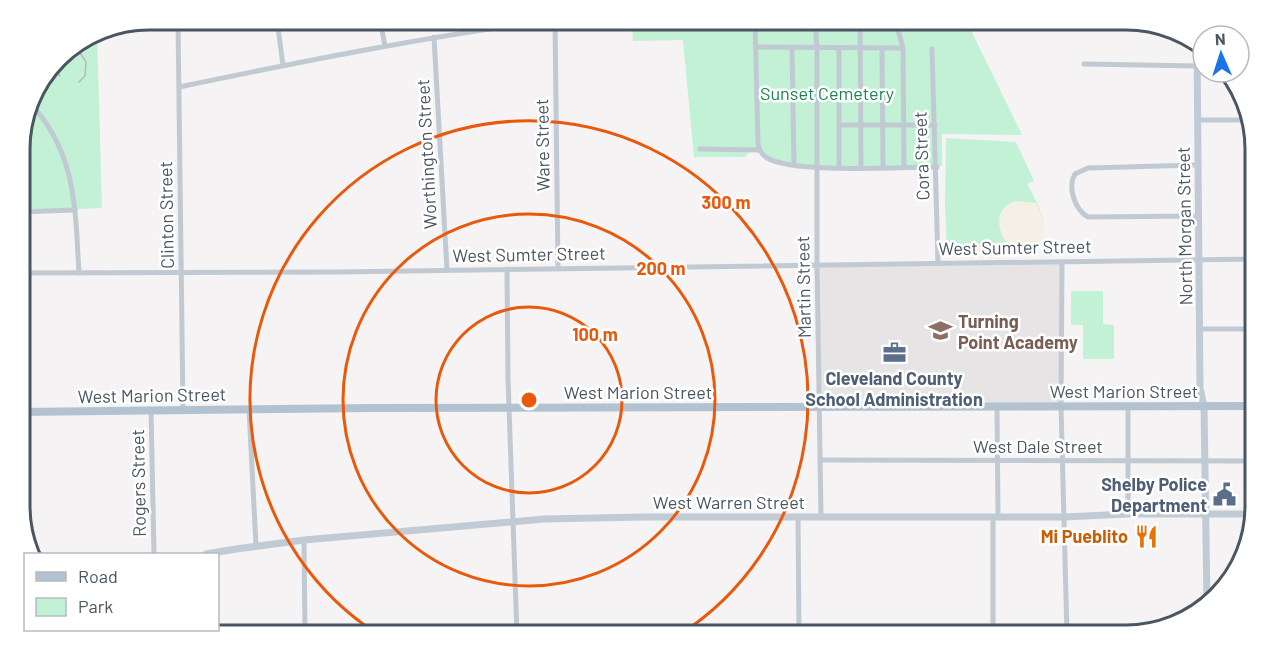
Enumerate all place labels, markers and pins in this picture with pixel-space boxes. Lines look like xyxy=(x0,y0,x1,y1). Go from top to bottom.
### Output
place label: Turning Point Academy xyxy=(958,310,1078,353)
school or university icon: Turning Point Academy xyxy=(927,318,953,344)
office icon: Cleveland County School Administration xyxy=(881,339,907,365)
place label: Cleveland County School Administration xyxy=(805,367,983,410)
centre of rings xyxy=(519,390,539,410)
place label: Shelby Police Department xyxy=(1101,473,1207,516)
public building icon: Shelby Police Department xyxy=(1212,481,1238,507)
restaurant icon: Mi Pueblito xyxy=(1133,523,1159,549)
place label: Mi Pueblito xyxy=(1041,525,1128,547)

